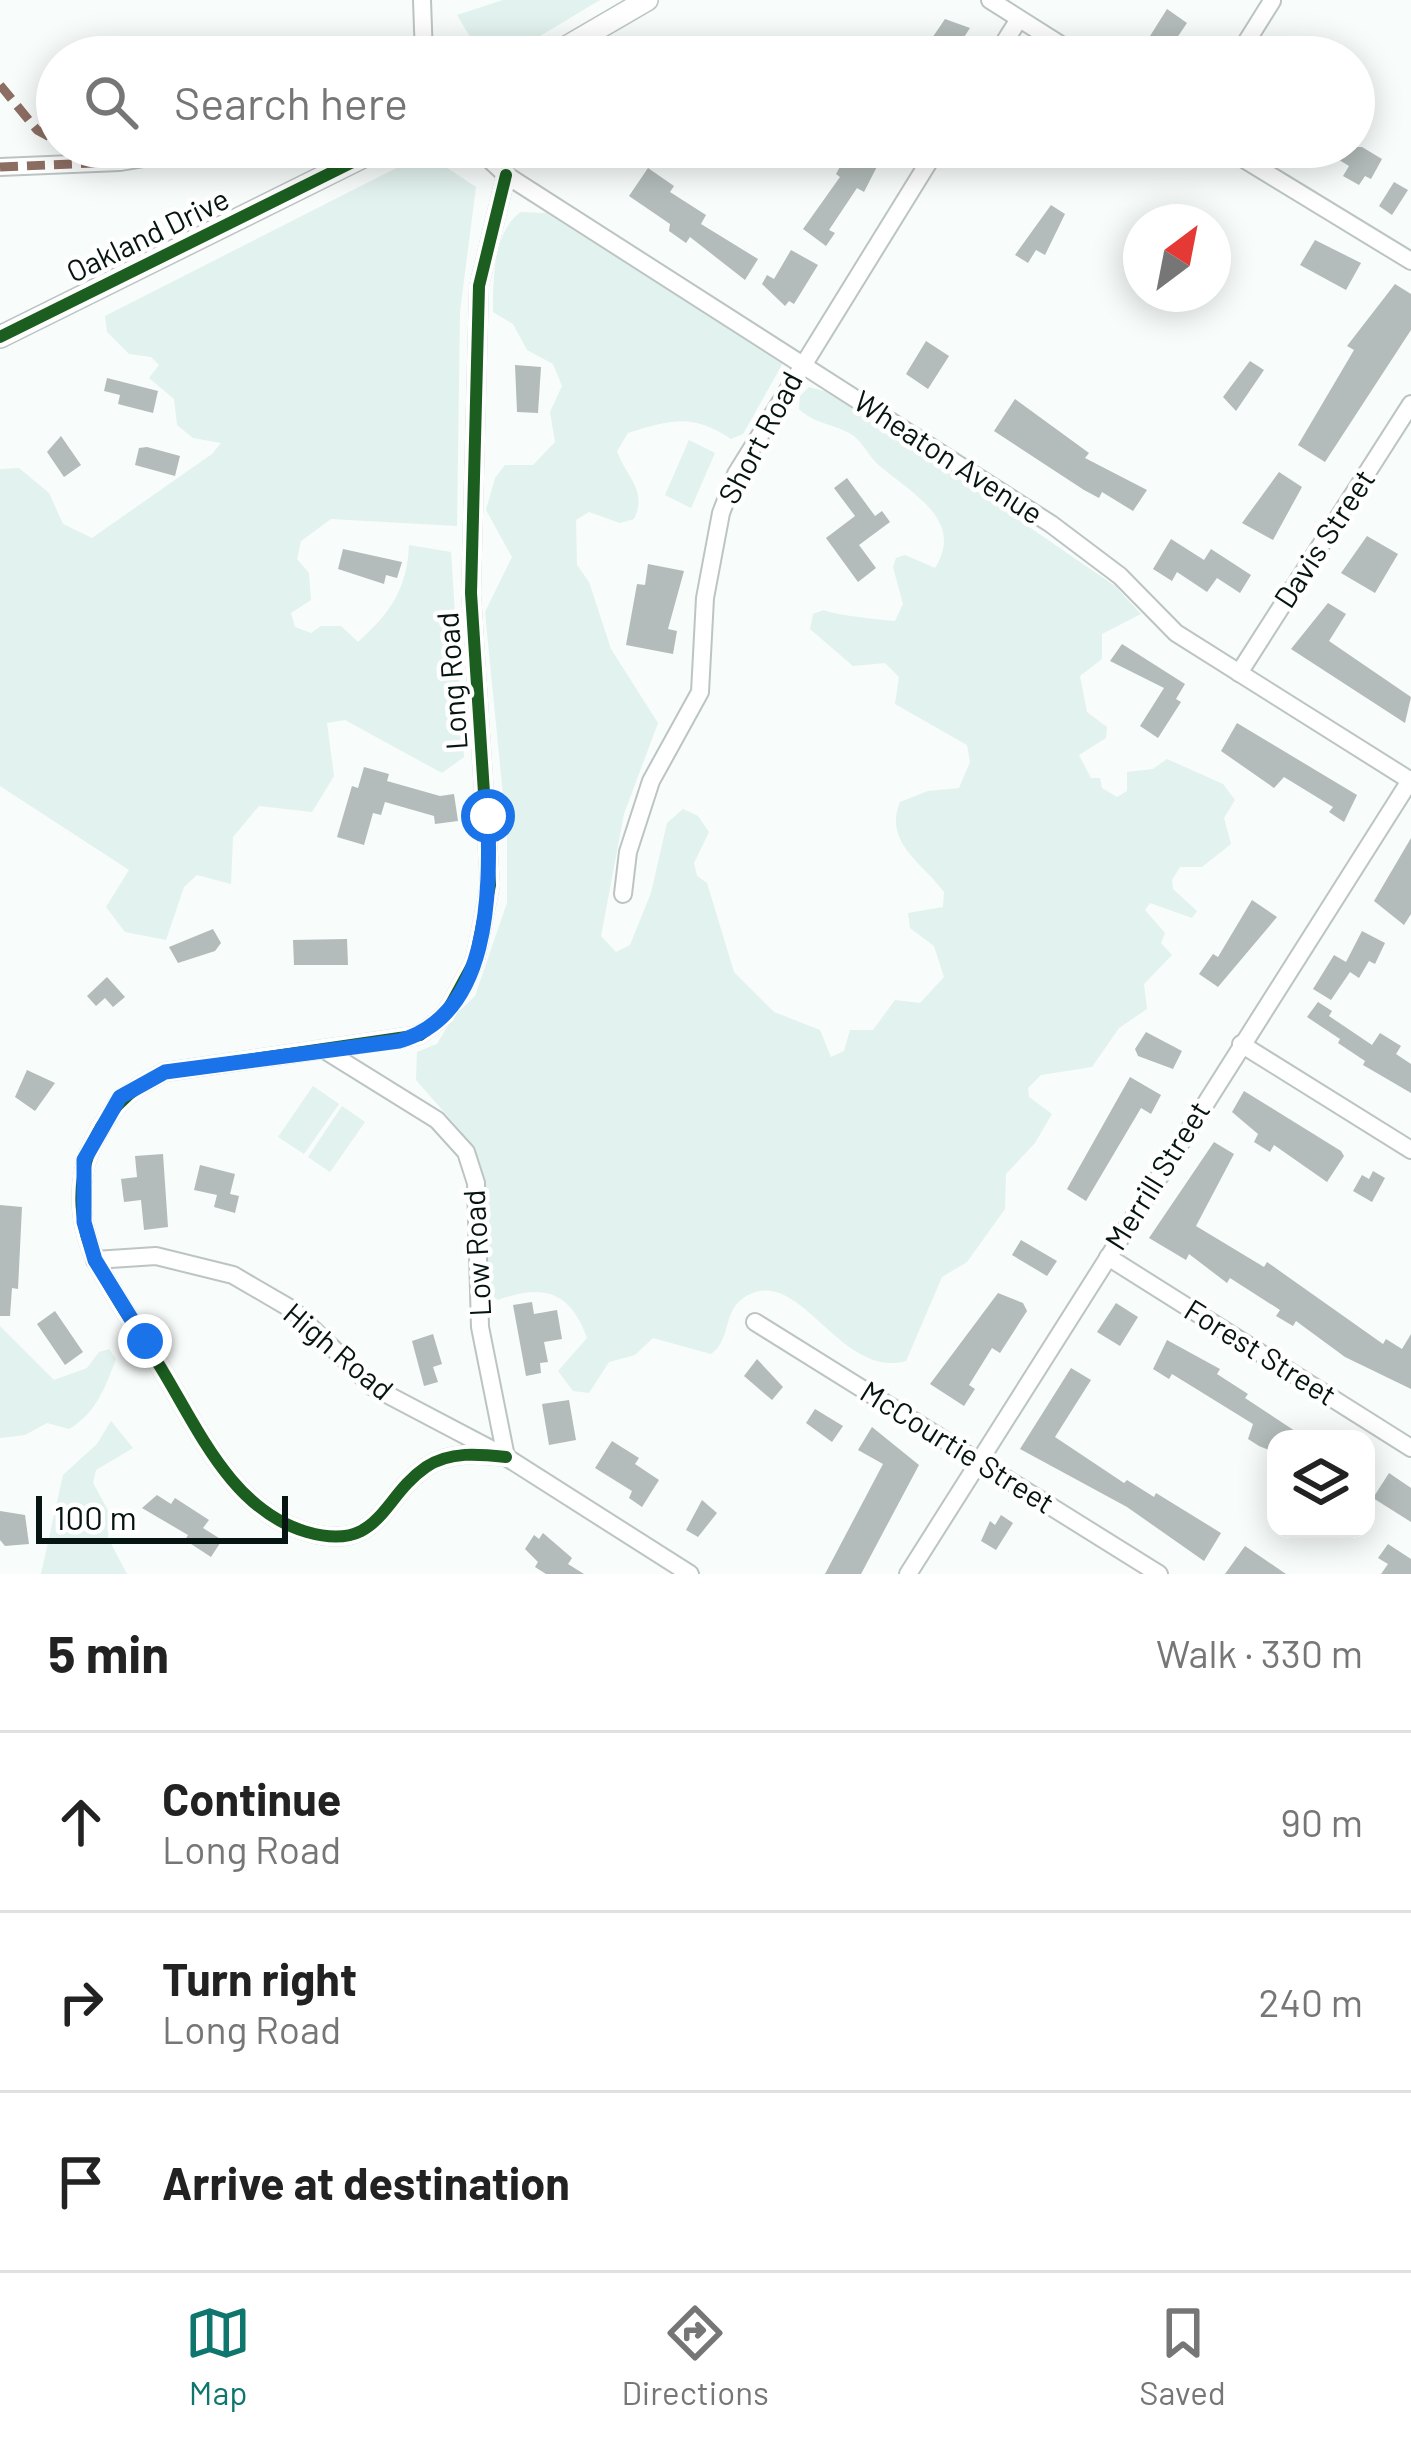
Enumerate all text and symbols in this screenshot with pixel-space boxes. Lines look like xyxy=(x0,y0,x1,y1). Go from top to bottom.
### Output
search box xyxy=(36,36,1375,168)
icon: search xyxy=(78,69,144,135)
text: Search here xyxy=(174,75,408,129)
street label: Oakland Drive xyxy=(60,179,234,289)
north arrow xyxy=(1123,204,1231,312)
street label: Short Road xyxy=(709,365,809,509)
street label: Wheaton Avenue xyxy=(848,382,1050,531)
street label: Davis Street xyxy=(1265,462,1381,614)
street label: Long Road xyxy=(428,611,474,751)
route start xyxy=(461,789,515,843)
street label: Merrill Street xyxy=(1096,1094,1216,1256)
street label: Low Road xyxy=(455,1189,497,1317)
street label: Forest Street xyxy=(1179,1290,1343,1412)
street label: High Road xyxy=(277,1294,401,1407)
route end xyxy=(118,1314,172,1368)
street label: McCourtie Street xyxy=(855,1372,1062,1520)
map controls xyxy=(1267,1430,1375,1538)
button: layers xyxy=(1267,1430,1375,1538)
scale bar xyxy=(36,1490,288,1543)
text: 100 m xyxy=(54,1497,137,1537)
text: 5 min xyxy=(48,1622,169,1683)
text: Walk · 330 m xyxy=(1156,1629,1363,1676)
text: Continue xyxy=(162,1771,341,1825)
icon: ahead xyxy=(48,1789,114,1855)
text: 90 m xyxy=(1281,1798,1363,1845)
text: Long Road xyxy=(162,1825,341,1872)
text: Turn right xyxy=(162,1951,357,2005)
icon: right xyxy=(48,1969,114,2035)
text: 240 m xyxy=(1259,1978,1363,2025)
text: Long Road xyxy=(162,2005,341,2052)
icon: arrive xyxy=(48,2149,114,2215)
text: Arrive at destination xyxy=(162,2155,570,2209)
tab: Map xyxy=(185,2300,251,2412)
tab: Directions xyxy=(621,2300,769,2412)
tab: Saved xyxy=(1139,2300,1226,2412)

